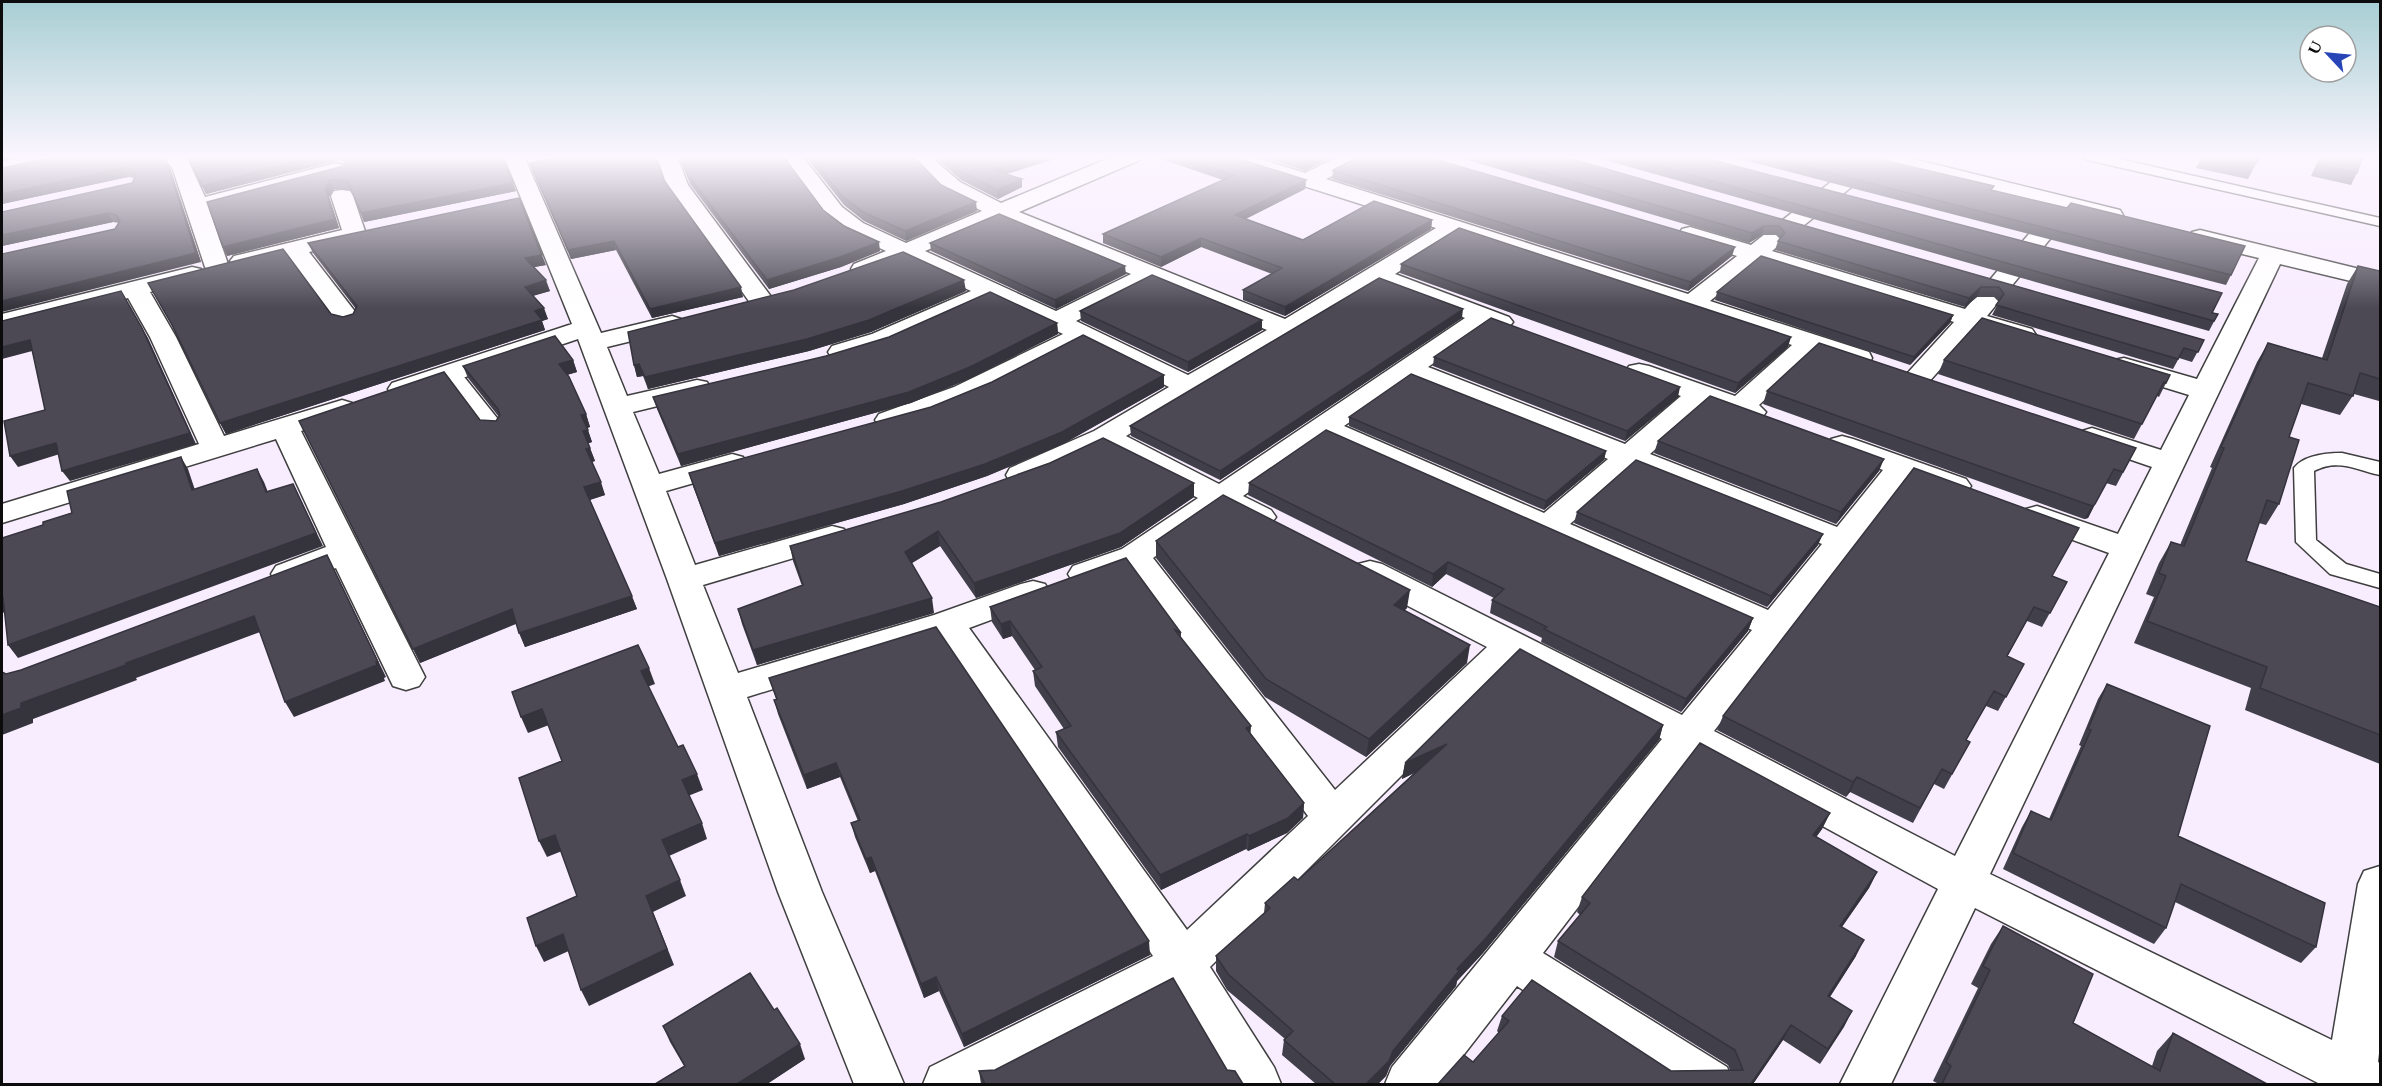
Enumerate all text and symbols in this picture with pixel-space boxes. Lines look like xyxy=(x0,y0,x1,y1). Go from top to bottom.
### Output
north arrow xyxy=(2298,24,2358,84)
text: U xyxy=(2302,37,2329,59)

